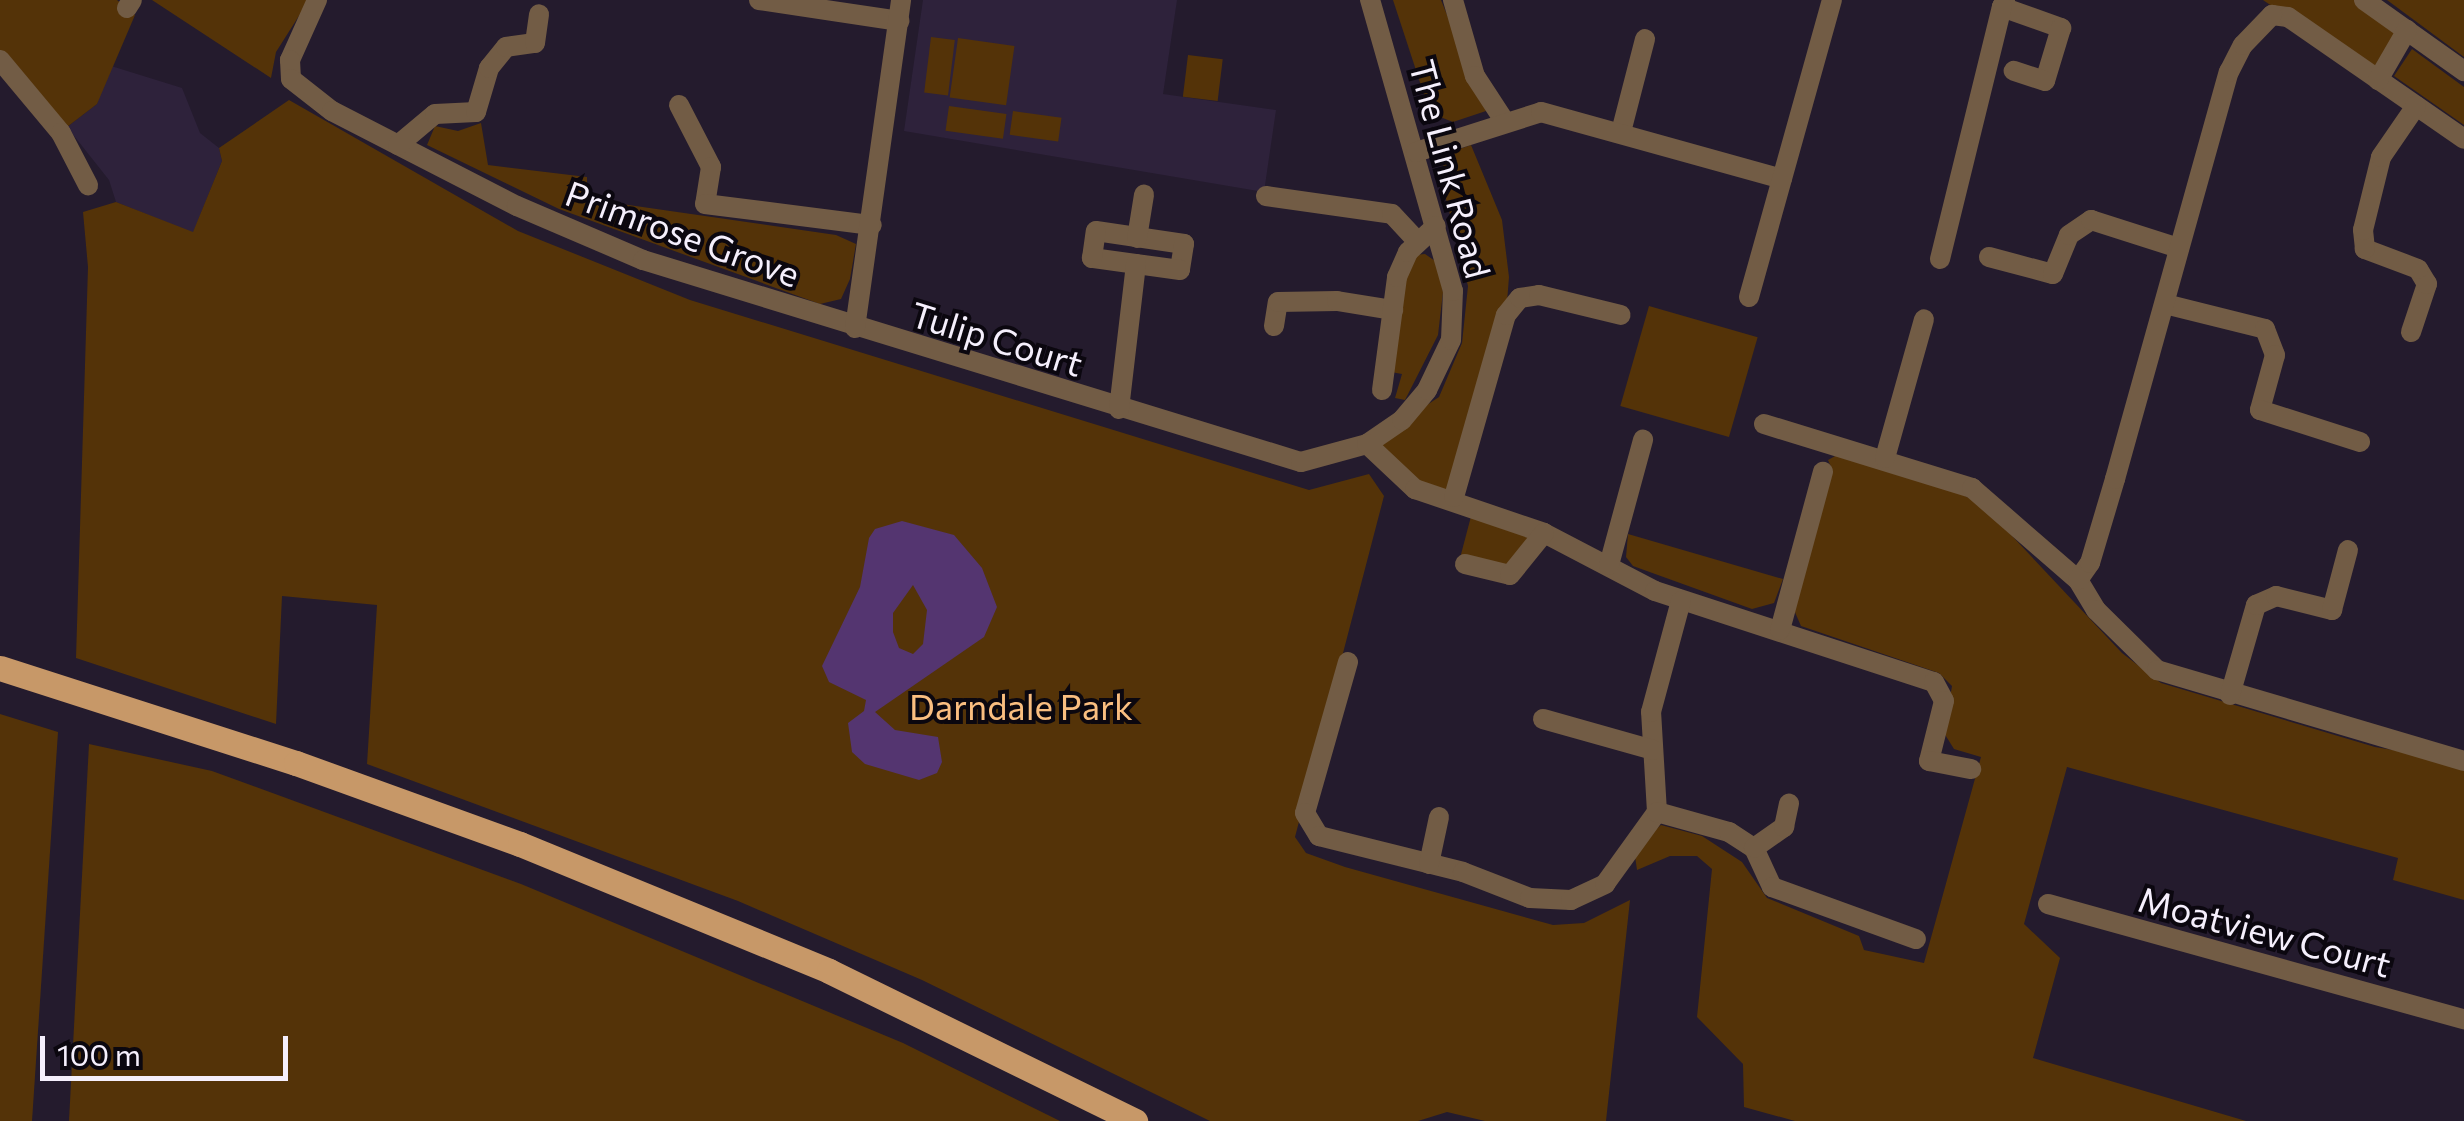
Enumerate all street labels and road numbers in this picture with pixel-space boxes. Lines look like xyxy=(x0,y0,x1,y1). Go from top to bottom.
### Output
street label: The Link Road xyxy=(1402,55,1500,283)
street label: Primrose Grove xyxy=(560,171,806,295)
street label: Tulip Court xyxy=(906,292,1088,384)
street label: Moatview Court xyxy=(2134,877,2396,985)

